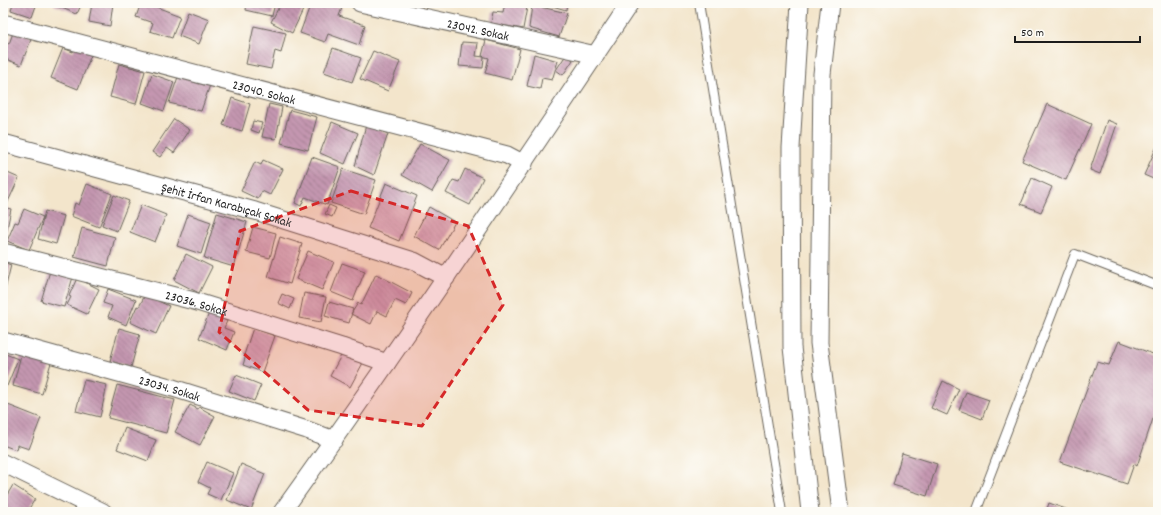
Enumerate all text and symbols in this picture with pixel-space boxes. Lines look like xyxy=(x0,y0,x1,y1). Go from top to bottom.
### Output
street label: 23042. Sokak xyxy=(445,15,511,48)
scale bar xyxy=(1015,18,1140,44)
text: 50 m xyxy=(1021,25,1044,42)
street label: 23040. Sokak xyxy=(230,76,297,111)
street label: Şehit İrfan Karabıçak Sokak xyxy=(159,179,294,234)
street label: 23036. Sokak xyxy=(163,287,229,323)
street label: 23034. Sokak xyxy=(136,372,202,408)

